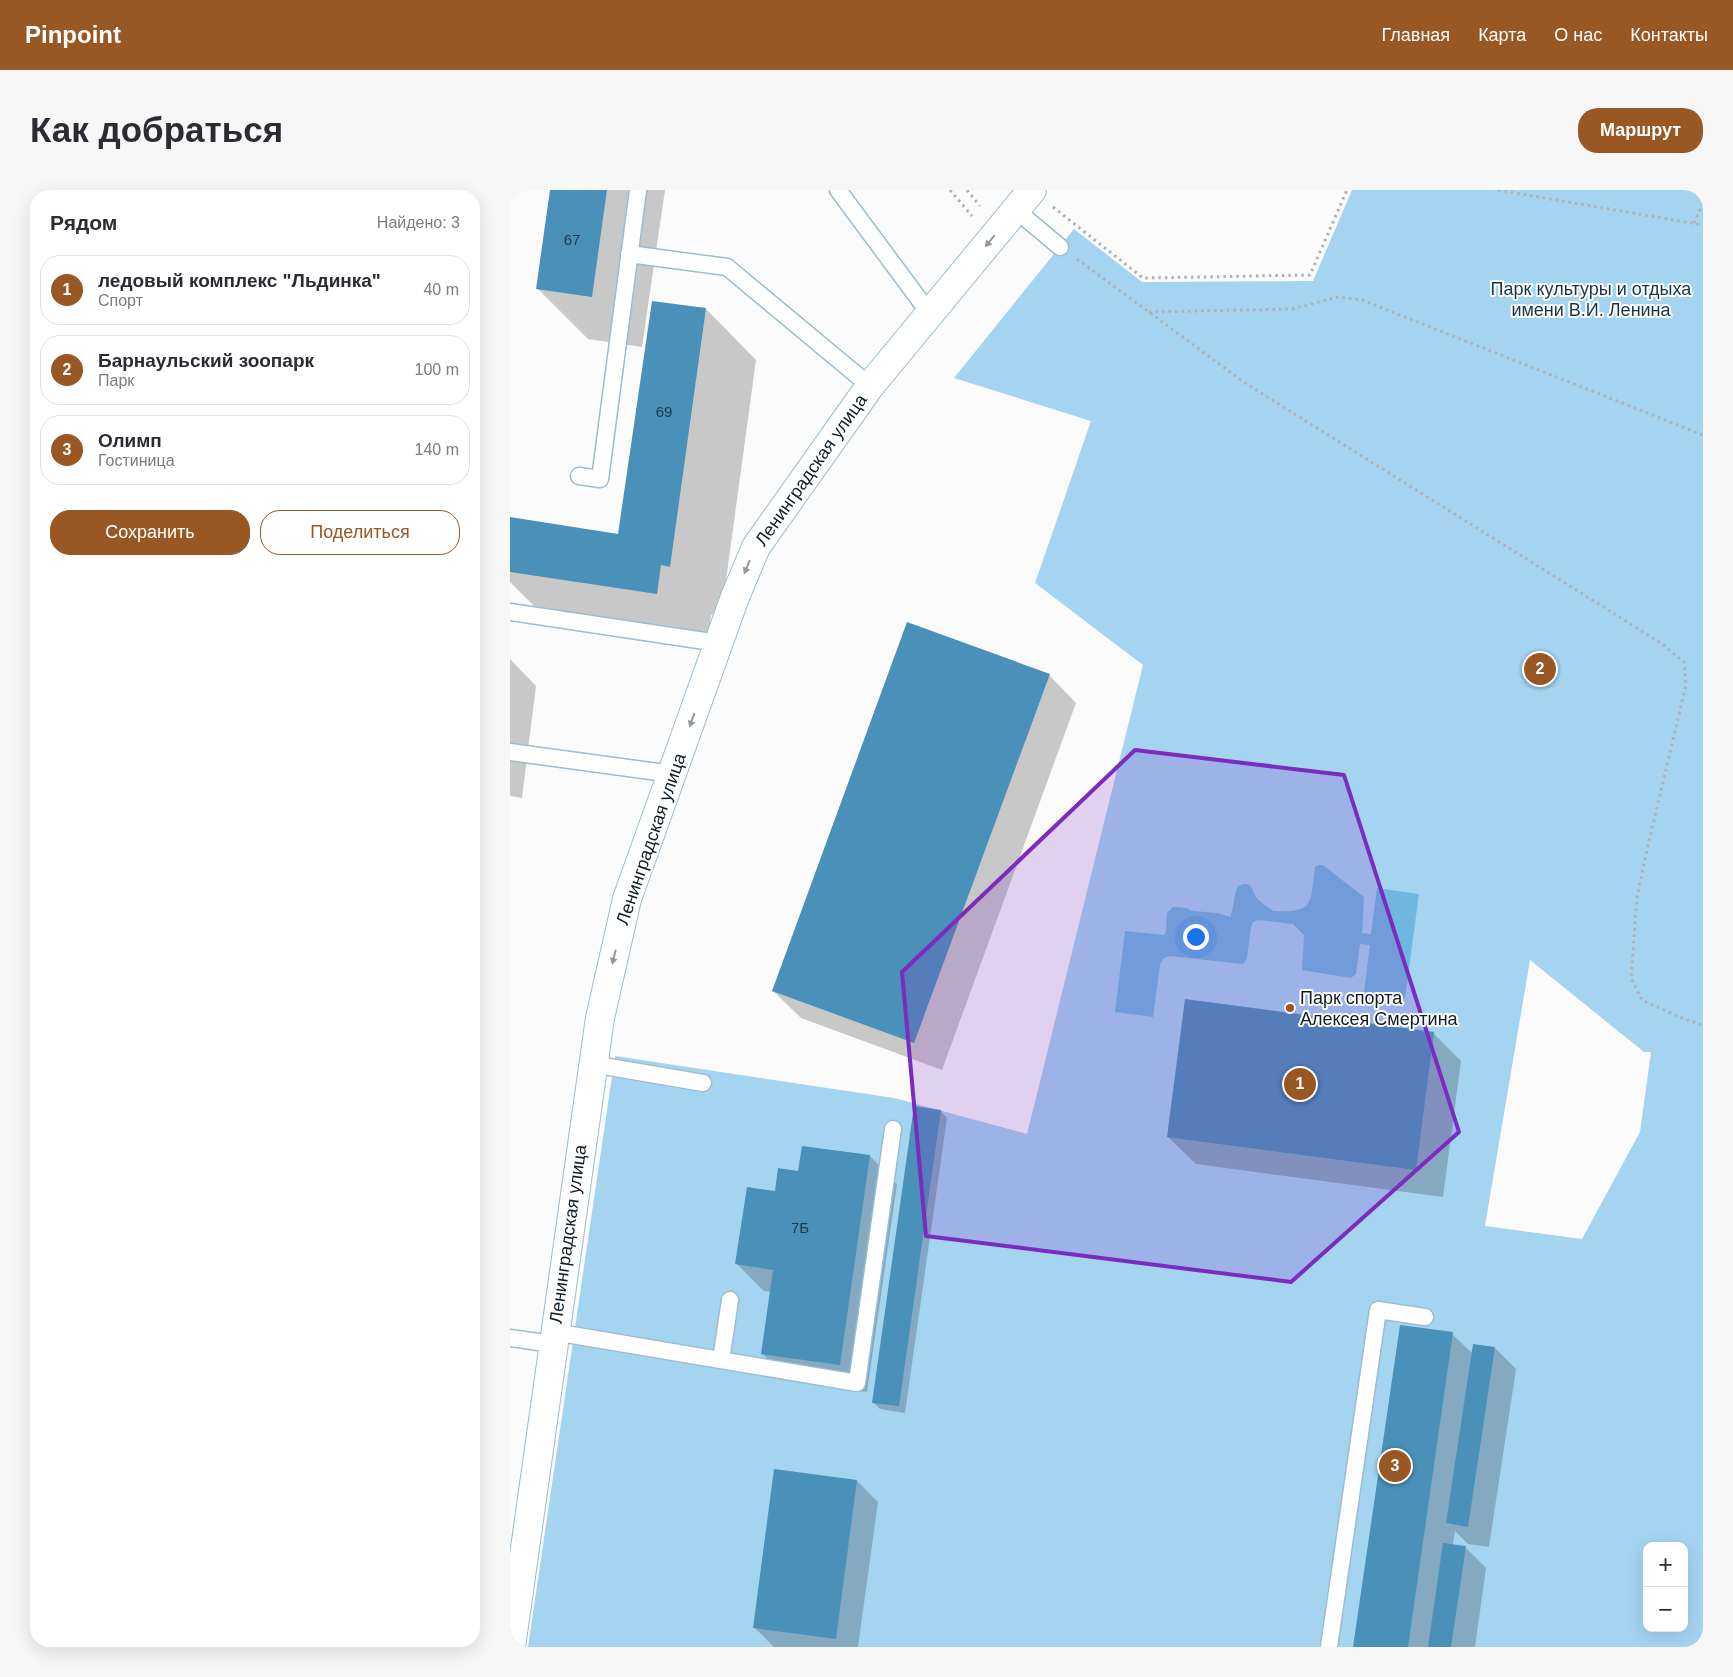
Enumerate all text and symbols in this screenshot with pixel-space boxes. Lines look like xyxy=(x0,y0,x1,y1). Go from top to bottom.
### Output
text: Pinpoint xyxy=(25,21,121,48)
text: Главная xyxy=(1382,25,1450,45)
text: Карта xyxy=(1478,25,1526,45)
text: О нас xyxy=(1554,25,1602,45)
text: Контакты xyxy=(1630,25,1708,45)
button: Маршрут xyxy=(1578,108,1703,153)
text: Как добраться xyxy=(30,110,283,149)
text: Рядом xyxy=(50,211,117,234)
text: Найдено: 3 xyxy=(377,214,460,231)
house number: 67 xyxy=(564,231,580,248)
one-way arrow xyxy=(984,235,995,248)
text: ледовый комплекс "Льдинка" xyxy=(98,270,381,291)
park label: Парк культуры и отдыха имени В.И. Ленина xyxy=(1491,279,1692,320)
text: 1 xyxy=(63,281,71,298)
text: 40 m xyxy=(423,281,459,298)
text: Спорт xyxy=(98,292,143,309)
text: Барнаульский зоопарк xyxy=(98,350,314,371)
text: 2 xyxy=(63,361,71,378)
text: 100 m xyxy=(415,361,459,378)
text: Парк xyxy=(98,372,134,389)
street label: Ленинградская улица xyxy=(751,390,871,550)
house number: 69 xyxy=(656,403,672,420)
text: Олимп xyxy=(98,430,162,451)
text: 3 xyxy=(63,441,71,458)
text: 140 m xyxy=(415,441,459,458)
text: Гостиница xyxy=(98,452,175,469)
button: Сохранить xyxy=(50,510,250,555)
button: Поделиться xyxy=(260,510,460,555)
one-way arrow xyxy=(742,560,750,574)
pin: 2 xyxy=(1524,650,1556,688)
one-way arrow xyxy=(687,713,695,728)
street label: Ленинградская улица xyxy=(612,750,690,928)
your location xyxy=(1183,924,1209,950)
one-way arrow xyxy=(610,950,618,965)
place label: Парк спорта Алексея Смертина xyxy=(1300,988,1459,1029)
marker: Парк спорта Алексея Смертина xyxy=(1284,1002,1296,1014)
pin: 1 xyxy=(1284,1065,1316,1103)
street label: Ленинградская улица xyxy=(546,1142,591,1325)
house number: 7Б xyxy=(791,1219,809,1236)
pin: 3 xyxy=(1379,1447,1411,1485)
map controls xyxy=(1643,1542,1688,1632)
button: + xyxy=(1643,1542,1688,1587)
button: − xyxy=(1643,1587,1688,1632)

